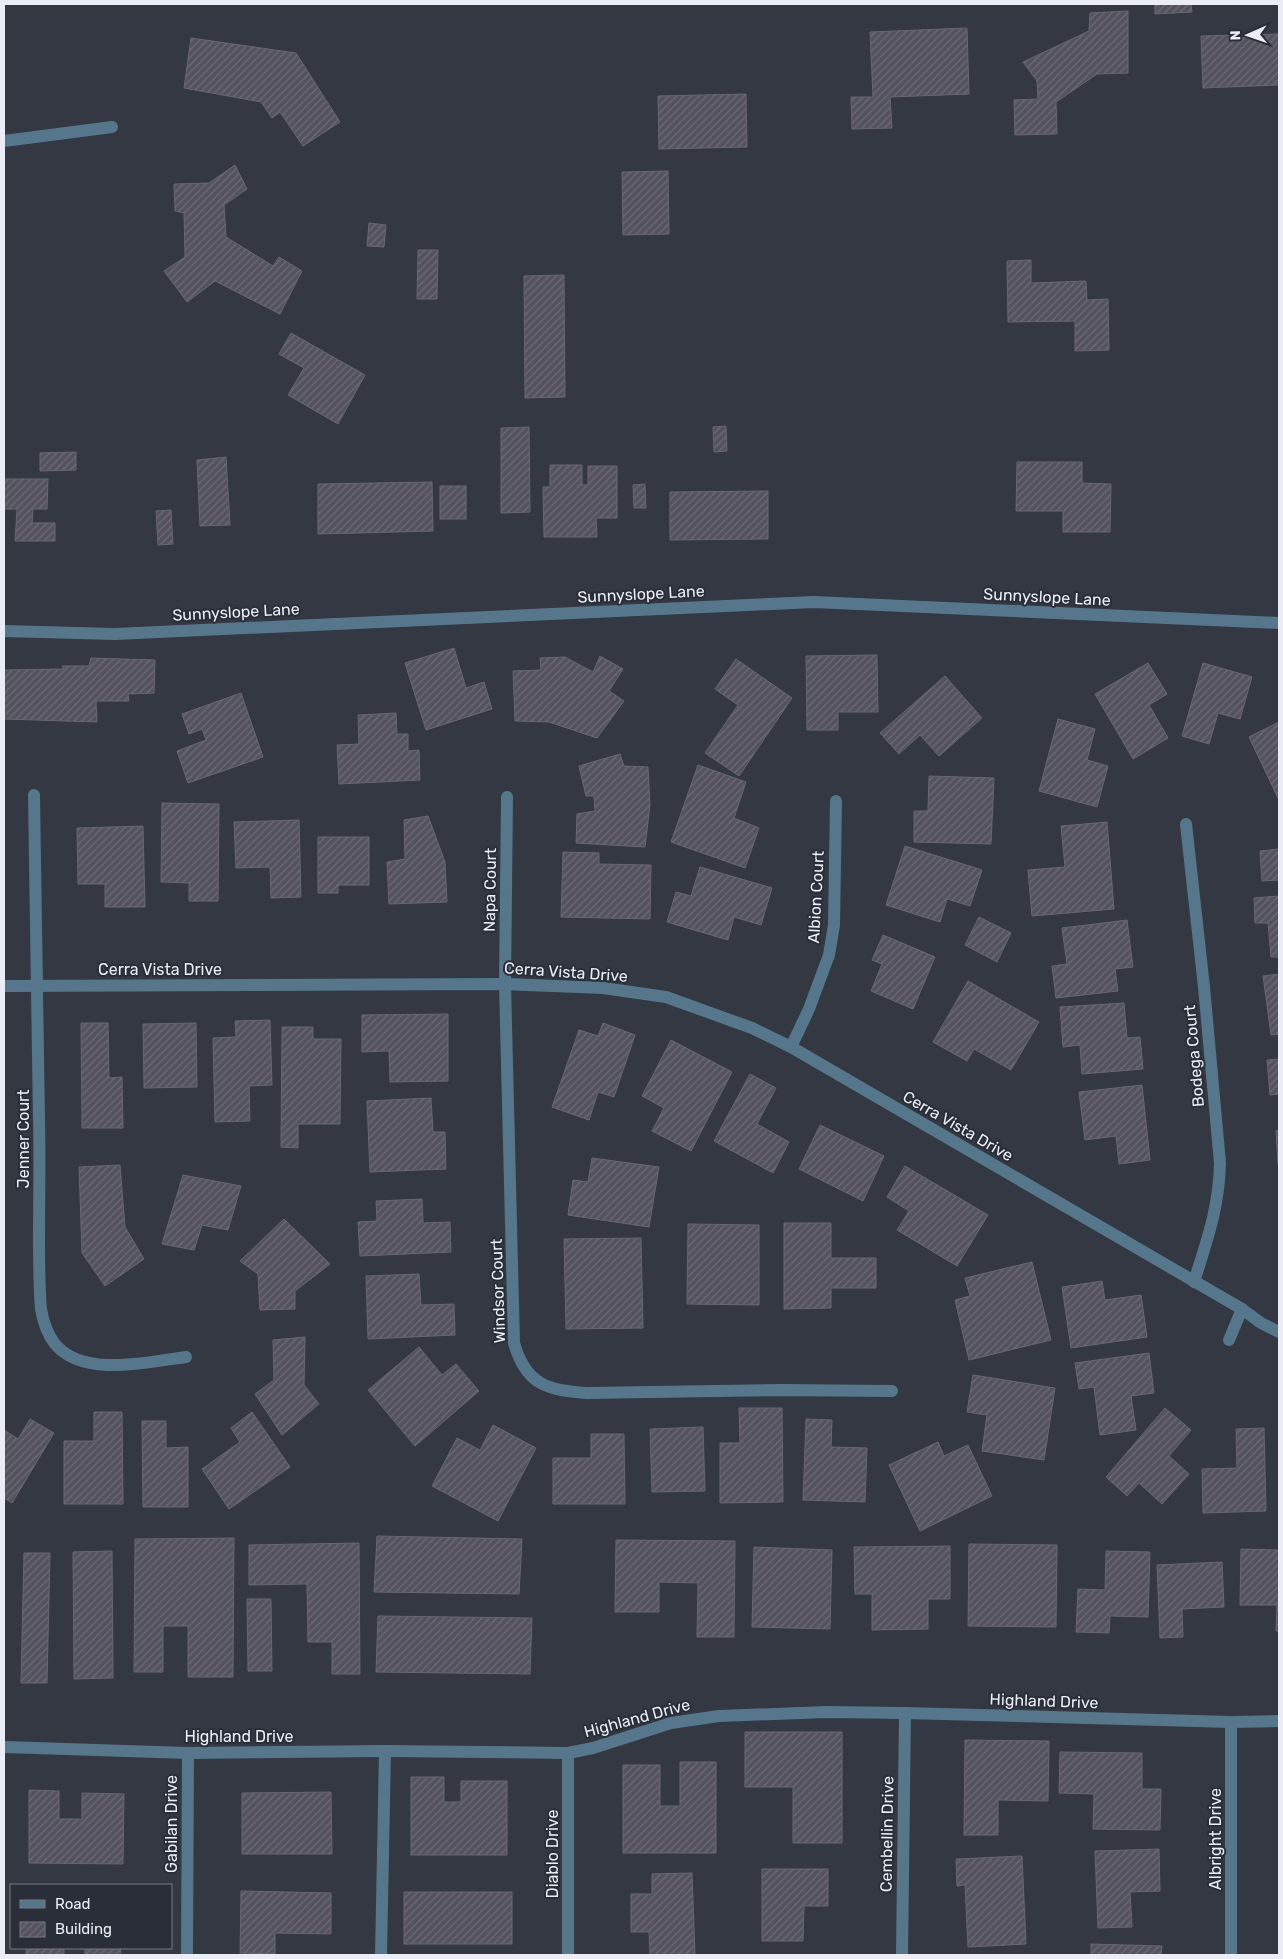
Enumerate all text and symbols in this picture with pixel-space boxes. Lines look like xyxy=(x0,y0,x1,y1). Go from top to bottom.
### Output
north arrow xyxy=(1223,10,1273,60)
text: N xyxy=(1227,30,1244,41)
street label: Sunnyslope Lane xyxy=(577,581,705,607)
street label: Sunnyslope Lane xyxy=(983,584,1111,610)
street label: Sunnyslope Lane xyxy=(172,599,300,625)
street label: Napa Court xyxy=(480,848,500,932)
street label: Albion Court xyxy=(804,850,828,944)
street label: Cerra Vista Drive xyxy=(504,958,629,986)
street label: Cerra Vista Drive xyxy=(98,960,222,979)
street label: Bodega Court xyxy=(1180,1004,1208,1108)
street label: Cerra Vista Drive xyxy=(900,1087,1016,1165)
street label: Jenner Court xyxy=(14,1090,33,1188)
street label: Windsor Court xyxy=(487,1238,509,1344)
street label: Highland Drive xyxy=(989,1690,1099,1712)
street label: Highland Drive xyxy=(582,1695,692,1741)
street label: Highland Drive xyxy=(185,1727,294,1746)
street label: Gabilan Drive xyxy=(162,1775,181,1873)
street label: Cembellin Drive xyxy=(876,1776,898,1892)
street label: Albright Drive xyxy=(1206,1788,1225,1890)
street label: Diablo Drive xyxy=(543,1810,562,1898)
legend xyxy=(10,1884,172,1949)
text: Road xyxy=(55,1895,91,1913)
text: Building xyxy=(55,1920,112,1938)

